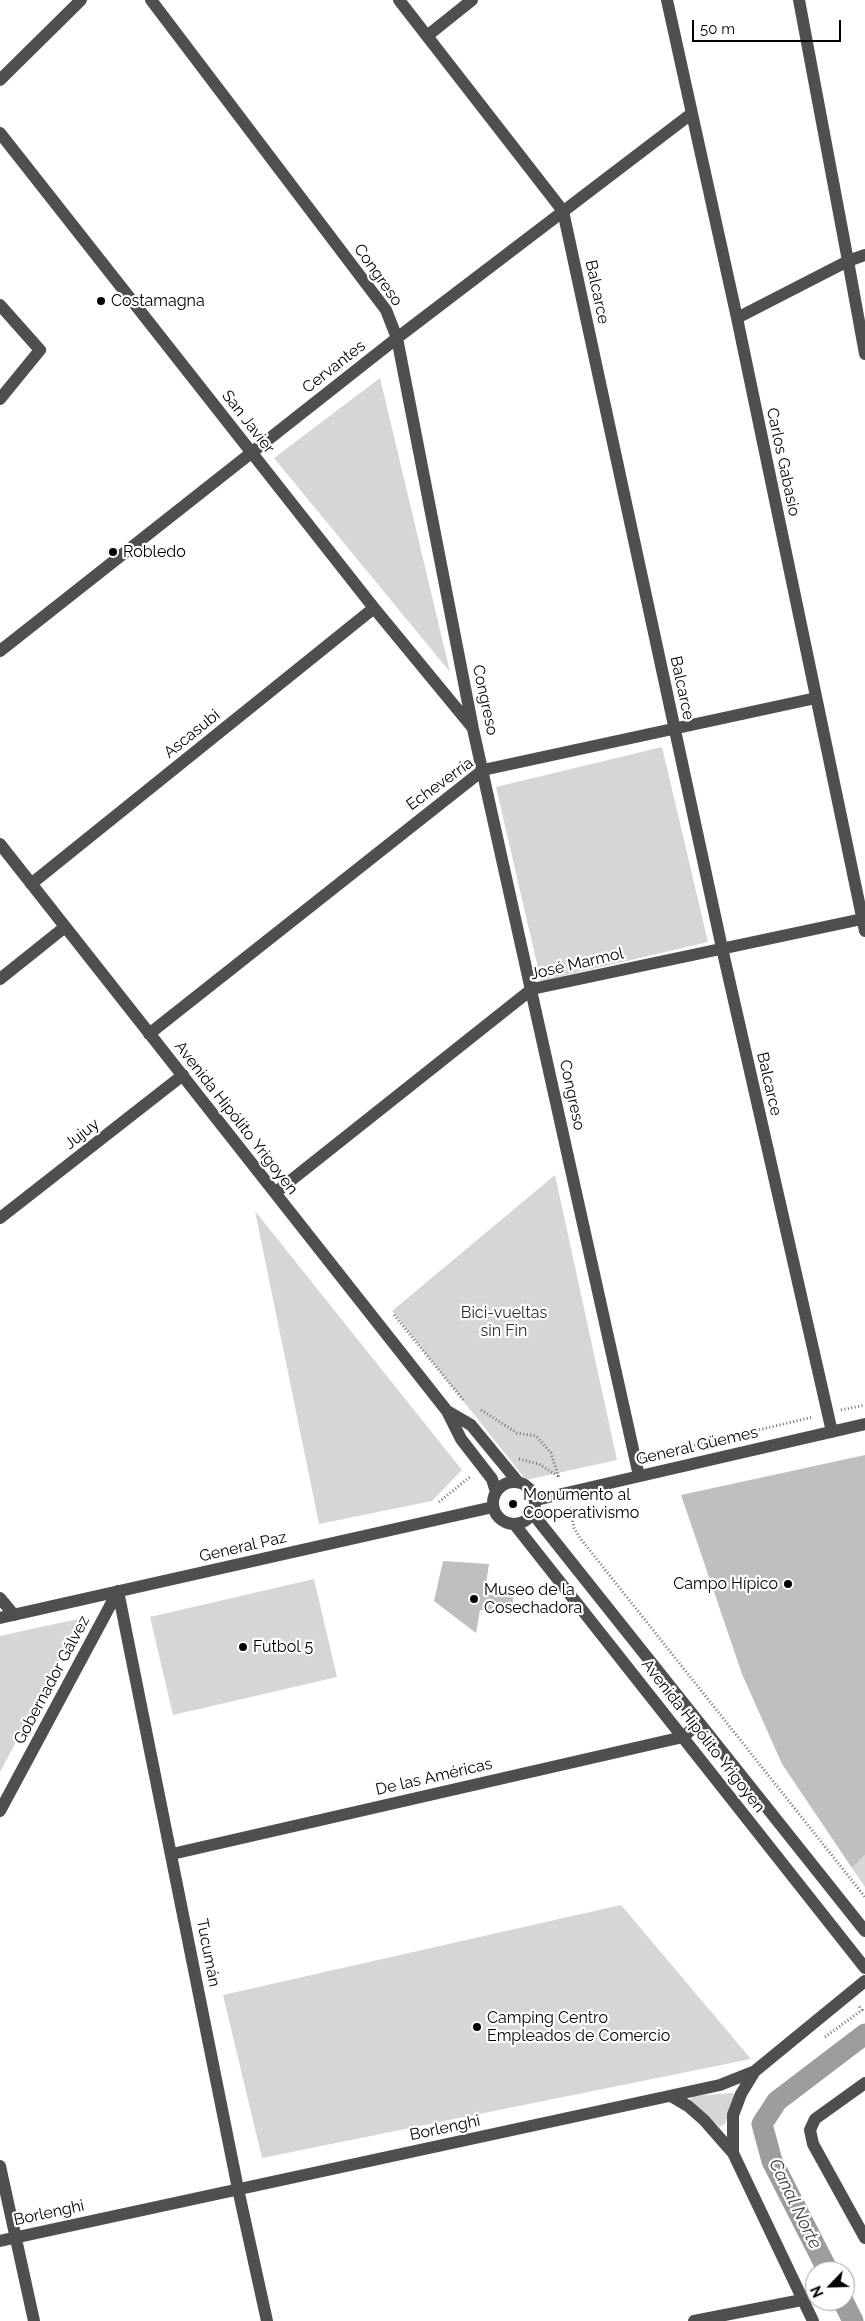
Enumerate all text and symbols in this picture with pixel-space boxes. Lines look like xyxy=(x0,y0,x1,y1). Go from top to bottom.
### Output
scale bar xyxy=(695,10,844,42)
text: 50 m xyxy=(700,20,735,38)
street label: Congreso xyxy=(350,240,406,310)
street label: Balcarce xyxy=(581,258,613,326)
place label: Costamagna xyxy=(111,291,205,311)
marker: Costamagna xyxy=(95,295,107,307)
street label: Cervantes xyxy=(299,336,369,398)
street label: San Javier xyxy=(217,387,279,457)
street label: Carlos Gabasio xyxy=(762,406,804,518)
place label: Robledo xyxy=(123,542,186,562)
marker: Robledo xyxy=(107,546,119,558)
street label: Balcarce xyxy=(666,654,698,722)
street label: Congreso xyxy=(468,663,502,737)
street label: Ascasubi xyxy=(160,706,224,762)
street label: Echeverría xyxy=(403,753,477,815)
street label: José Marmol xyxy=(528,944,626,984)
street label: Avenida Hipólito Yrigoyen xyxy=(170,1037,302,1199)
street label: Balcarce xyxy=(752,1050,786,1118)
street label: Congreso xyxy=(555,1058,589,1132)
street label: Jujuy xyxy=(61,1114,103,1154)
park label: Bici-vueltas sin Fin xyxy=(461,1303,547,1341)
street label: General Güemes xyxy=(634,1423,760,1469)
place label: Monumento al Cooperativismo xyxy=(523,1485,639,1523)
marker: Monumento al Cooperativismo xyxy=(507,1498,519,1510)
street label: General Paz xyxy=(198,1528,288,1566)
place label: Campo Hípico xyxy=(673,1574,778,1594)
marker: Campo Hípico xyxy=(782,1578,794,1590)
place label: Museo de la Cosechadora xyxy=(484,1580,582,1618)
marker: Museo de la Cosechadora xyxy=(468,1593,480,1605)
street label: Gobernador Gálvez xyxy=(10,1612,94,1748)
place label: Futbol 5 xyxy=(253,1637,313,1657)
marker: Futbol 5 xyxy=(237,1641,249,1653)
street label: Avenida Hipólito Yrigoyen xyxy=(637,1655,769,1817)
street label: De las Américas xyxy=(374,1754,494,1800)
street label: Tucumán xyxy=(192,1917,224,1989)
place label: Camping Centro Empleados de Comercio xyxy=(487,2008,670,2046)
marker: Camping Centro Empleados de Comercio xyxy=(471,2021,483,2033)
street label: Borlenghi xyxy=(408,2111,482,2145)
water label: Canal Norte xyxy=(764,2155,826,2253)
street label: Borlenghi xyxy=(12,2196,86,2230)
north arrow xyxy=(805,2261,855,2311)
text: N xyxy=(808,2284,827,2300)

